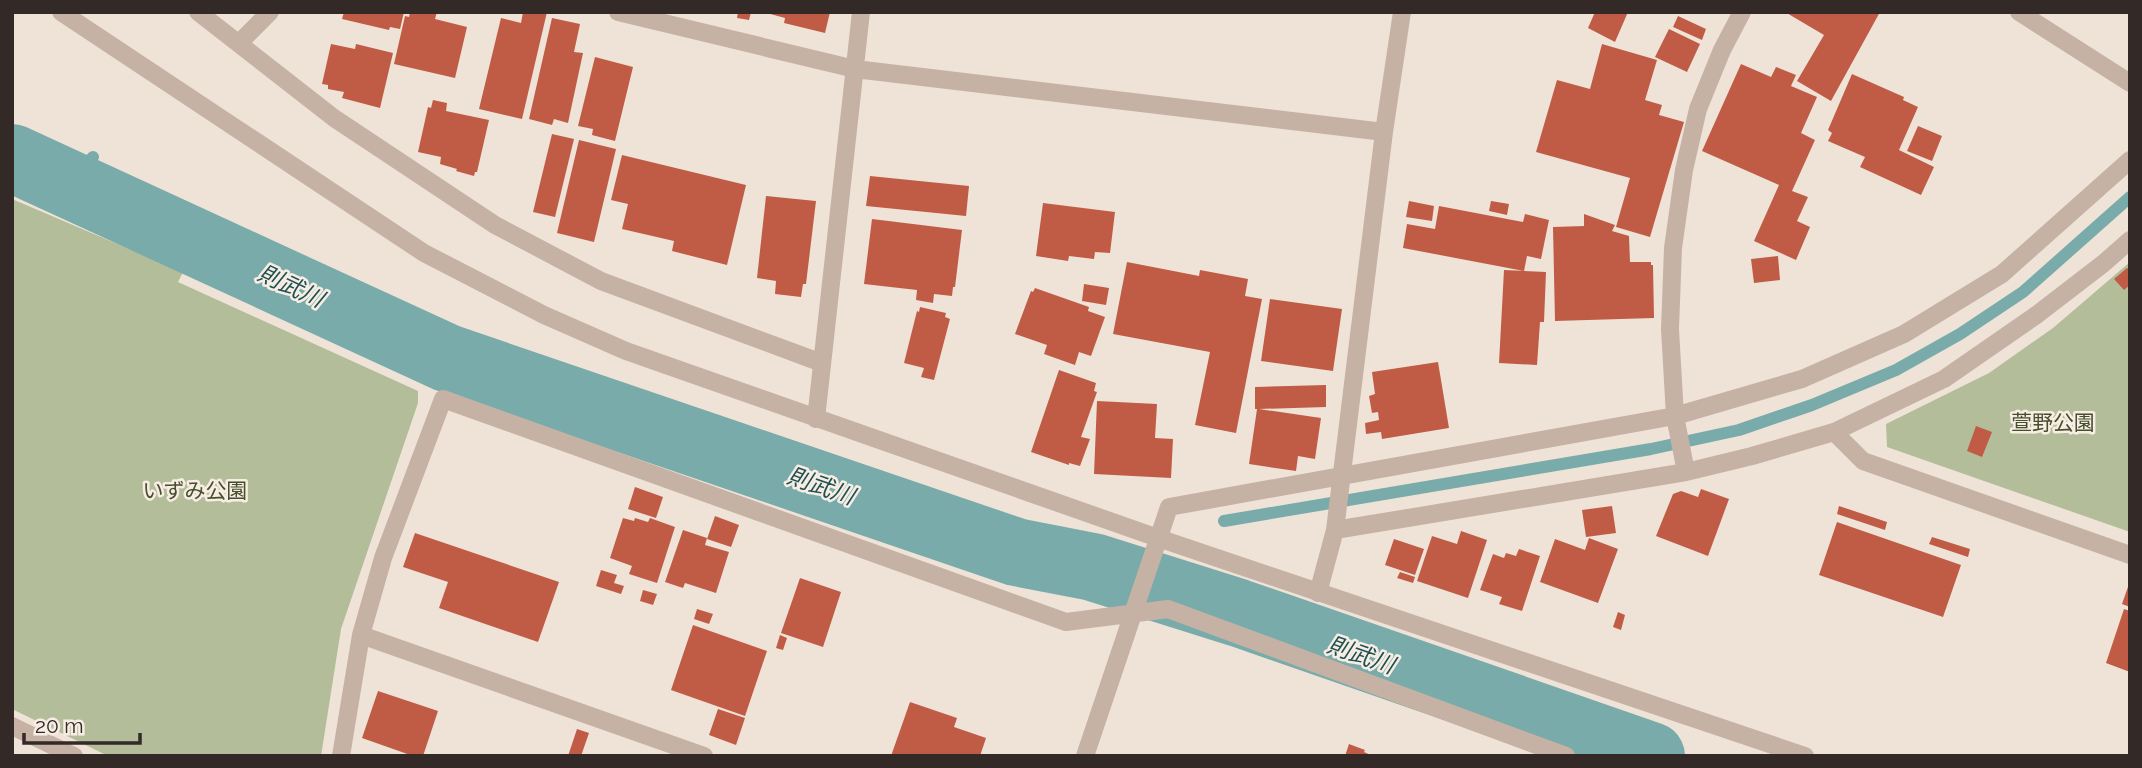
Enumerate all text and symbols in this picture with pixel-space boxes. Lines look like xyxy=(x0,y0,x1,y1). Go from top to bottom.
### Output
water label: 則武川 xyxy=(254,259,331,314)
park label: 萱野公園 xyxy=(2011,410,2095,435)
water label: 則武川 xyxy=(784,462,861,511)
park label: いずみ公園 xyxy=(143,478,248,503)
water label: 則武川 xyxy=(1324,631,1401,680)
scale bar xyxy=(24,702,140,746)
text: 20 m xyxy=(35,713,83,738)

